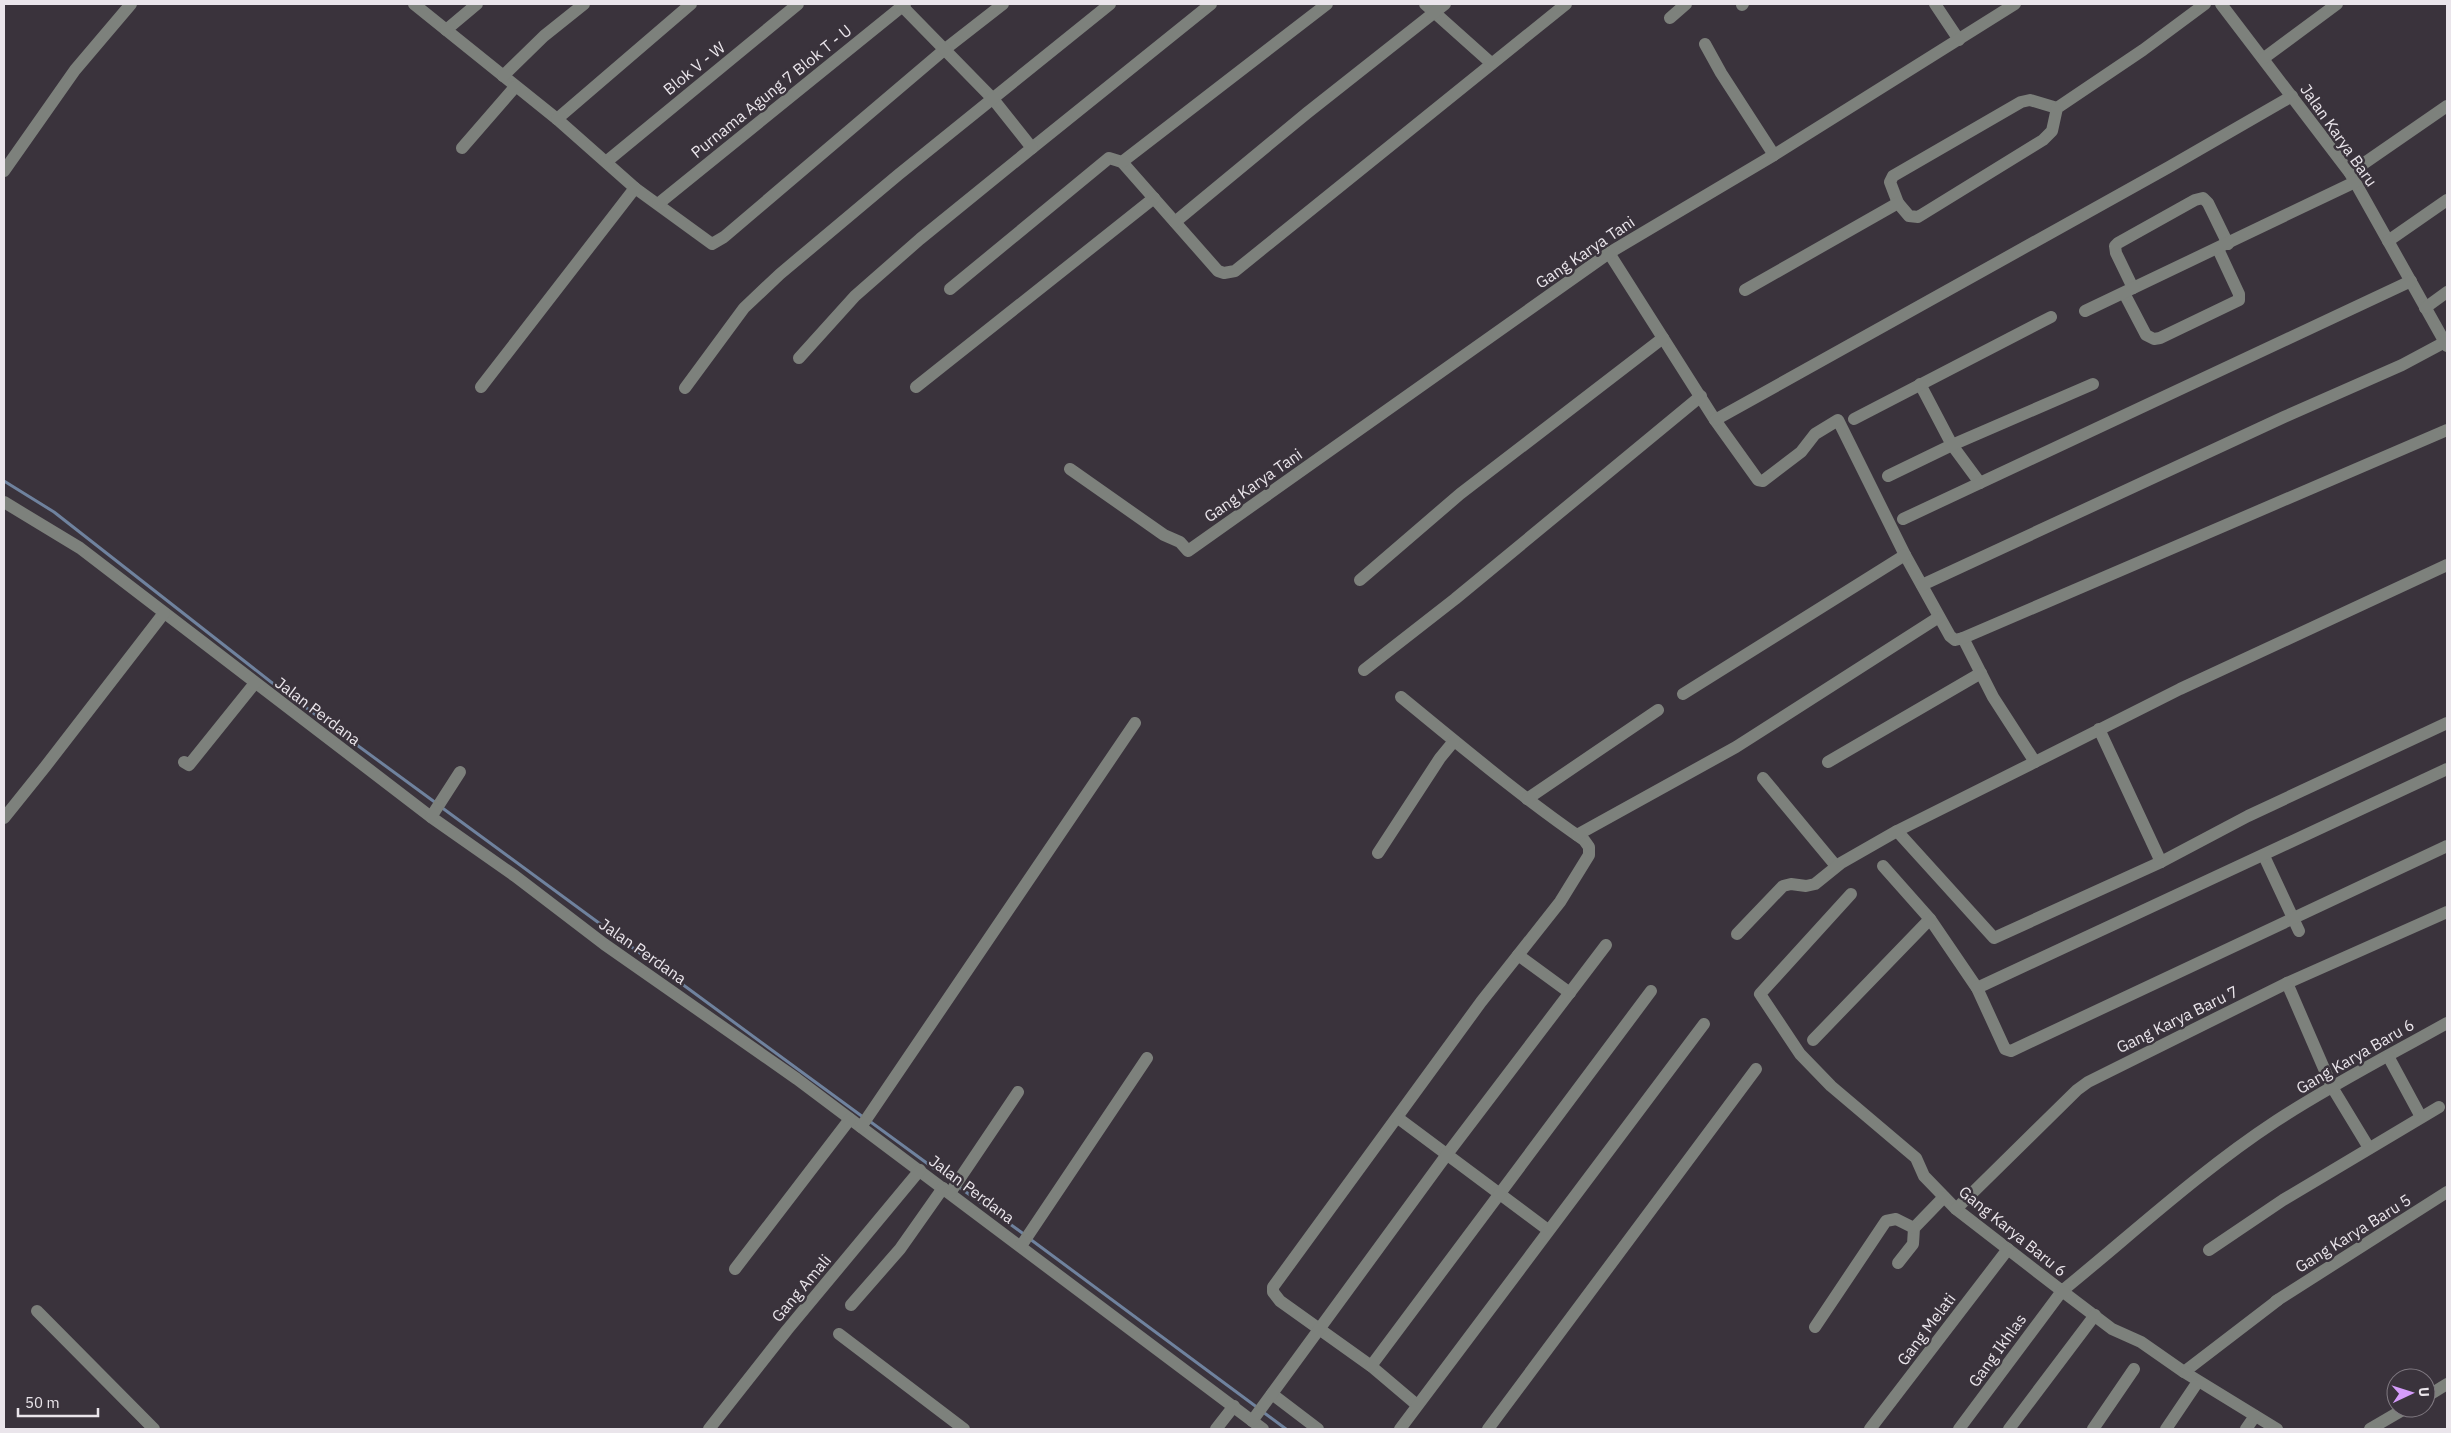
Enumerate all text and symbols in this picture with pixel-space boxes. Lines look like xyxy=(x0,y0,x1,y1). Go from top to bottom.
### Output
street label: Purnama Agung 7 Blok T - U xyxy=(687,20,855,162)
street label: Blok V - W xyxy=(659,37,729,99)
street label: Jalan Karya Baru xyxy=(2296,80,2382,190)
street label: Gang Karya Tani xyxy=(1532,211,1638,293)
street label: Gang Karya Tani xyxy=(1200,444,1306,526)
street label: Jalan Perdana xyxy=(271,672,365,750)
street label: Jalan Perdana xyxy=(596,914,691,989)
street label: Gang Karya Baru 7 xyxy=(2113,981,2241,1057)
street label: Gang Karya Baru 6 xyxy=(2292,1014,2418,1098)
street label: Jalan Perdana xyxy=(925,1150,1019,1228)
street label: Gang Karya Baru 6 xyxy=(1955,1181,2071,1281)
street label: Gang Karya Baru 5 xyxy=(2291,1189,2415,1277)
street label: Gang Amali xyxy=(767,1250,835,1326)
street label: Gang Melati xyxy=(1892,1289,1960,1369)
street label: Gang Ikhlas xyxy=(1964,1309,2030,1391)
north arrow xyxy=(2386,1368,2436,1418)
scale bar xyxy=(18,1386,98,1418)
text: U xyxy=(2415,1387,2433,1398)
text: 50 m xyxy=(25,1393,60,1412)

